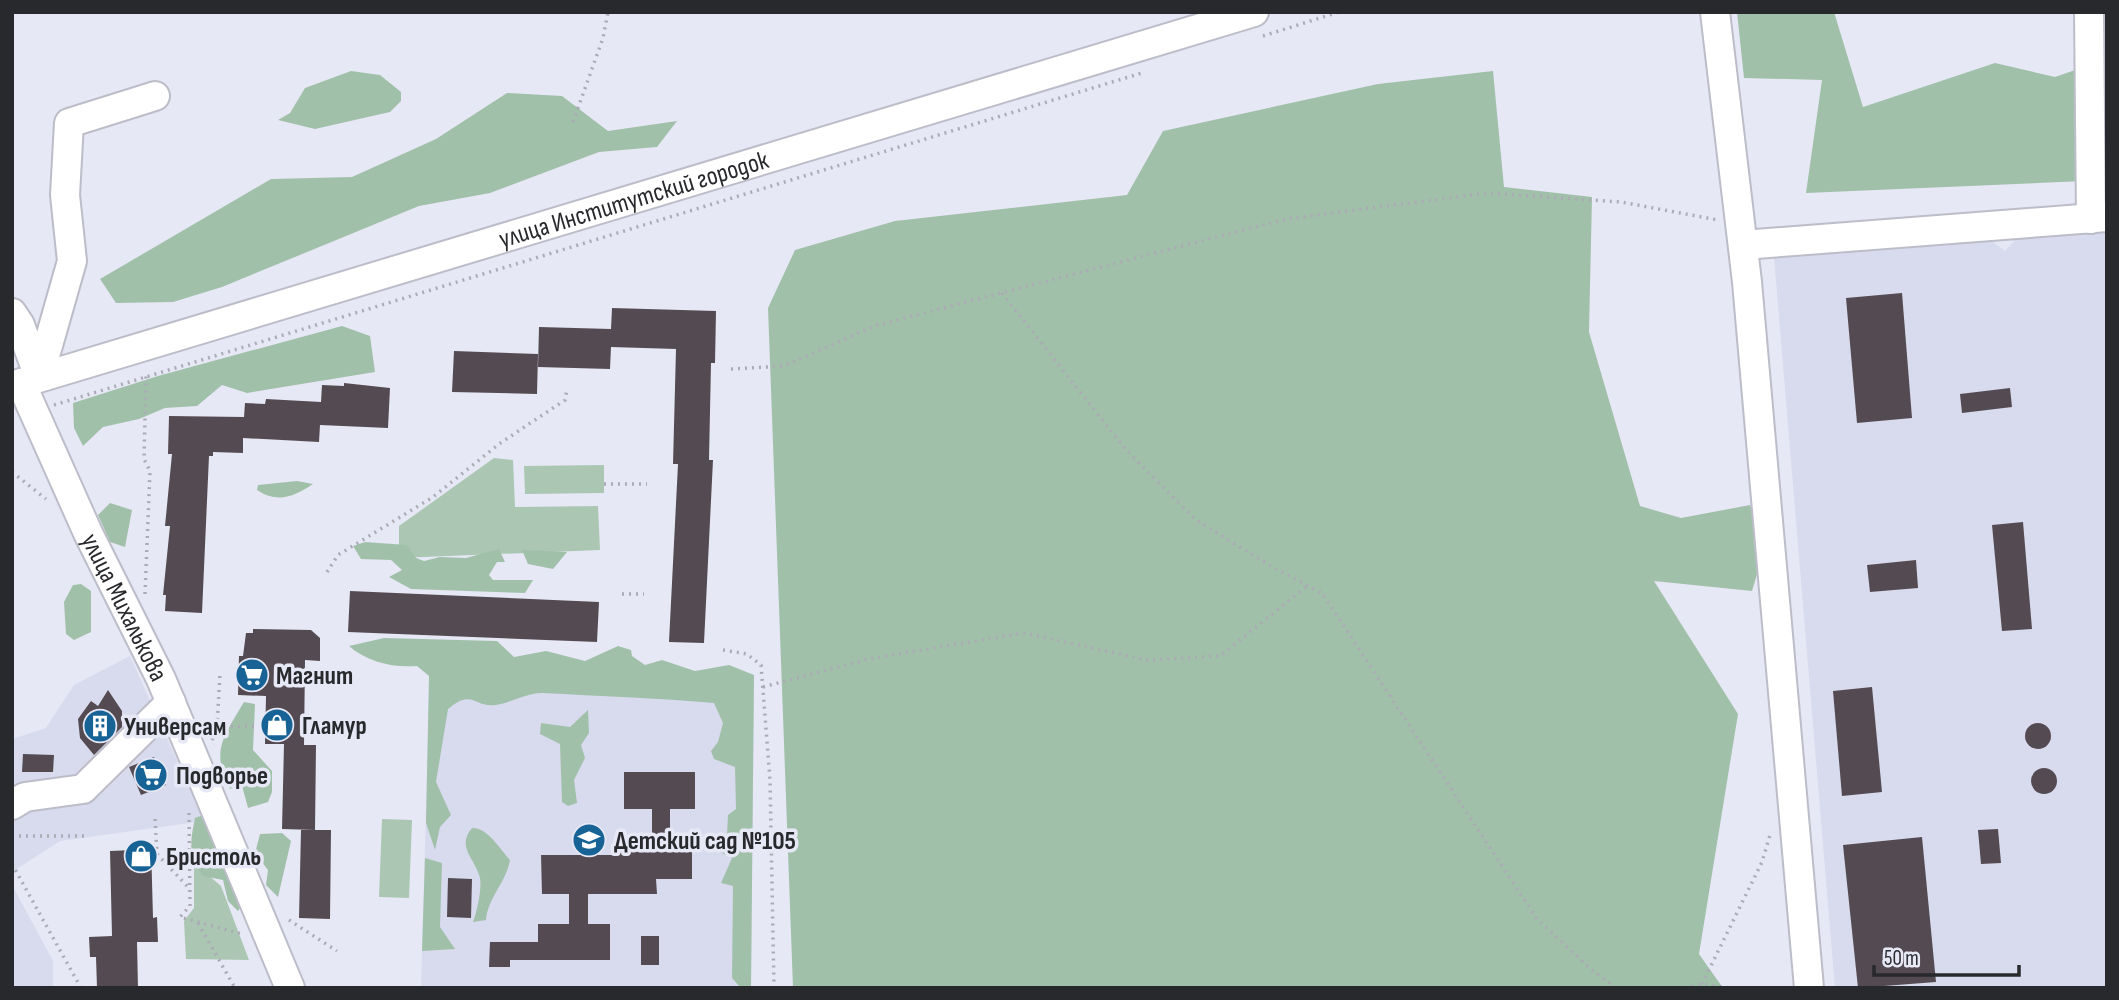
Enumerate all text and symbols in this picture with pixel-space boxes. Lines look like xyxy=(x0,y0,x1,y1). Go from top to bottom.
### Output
street label: улица Институтский городок xyxy=(495,145,772,255)
street label: улица Михалькова xyxy=(74,529,174,687)
supermarket icon: Магнит xyxy=(233,656,271,694)
place label: Магнит xyxy=(276,661,353,692)
shop icon: Гламур xyxy=(258,706,296,744)
building icon: Универсам xyxy=(81,707,119,745)
place label: Гламур xyxy=(302,711,367,742)
place label: Универсам xyxy=(124,712,226,743)
supermarket icon: Подворье xyxy=(132,756,170,794)
place label: Подворье xyxy=(176,761,268,792)
school or university icon: Детский сад №105 xyxy=(570,821,608,859)
place label: Детский сад №105 xyxy=(614,826,796,857)
shop icon: Бристоль xyxy=(122,837,160,875)
place label: Бристоль xyxy=(166,842,261,873)
scale bar xyxy=(1874,934,2019,978)
text: 50 m xyxy=(1884,946,1919,971)

